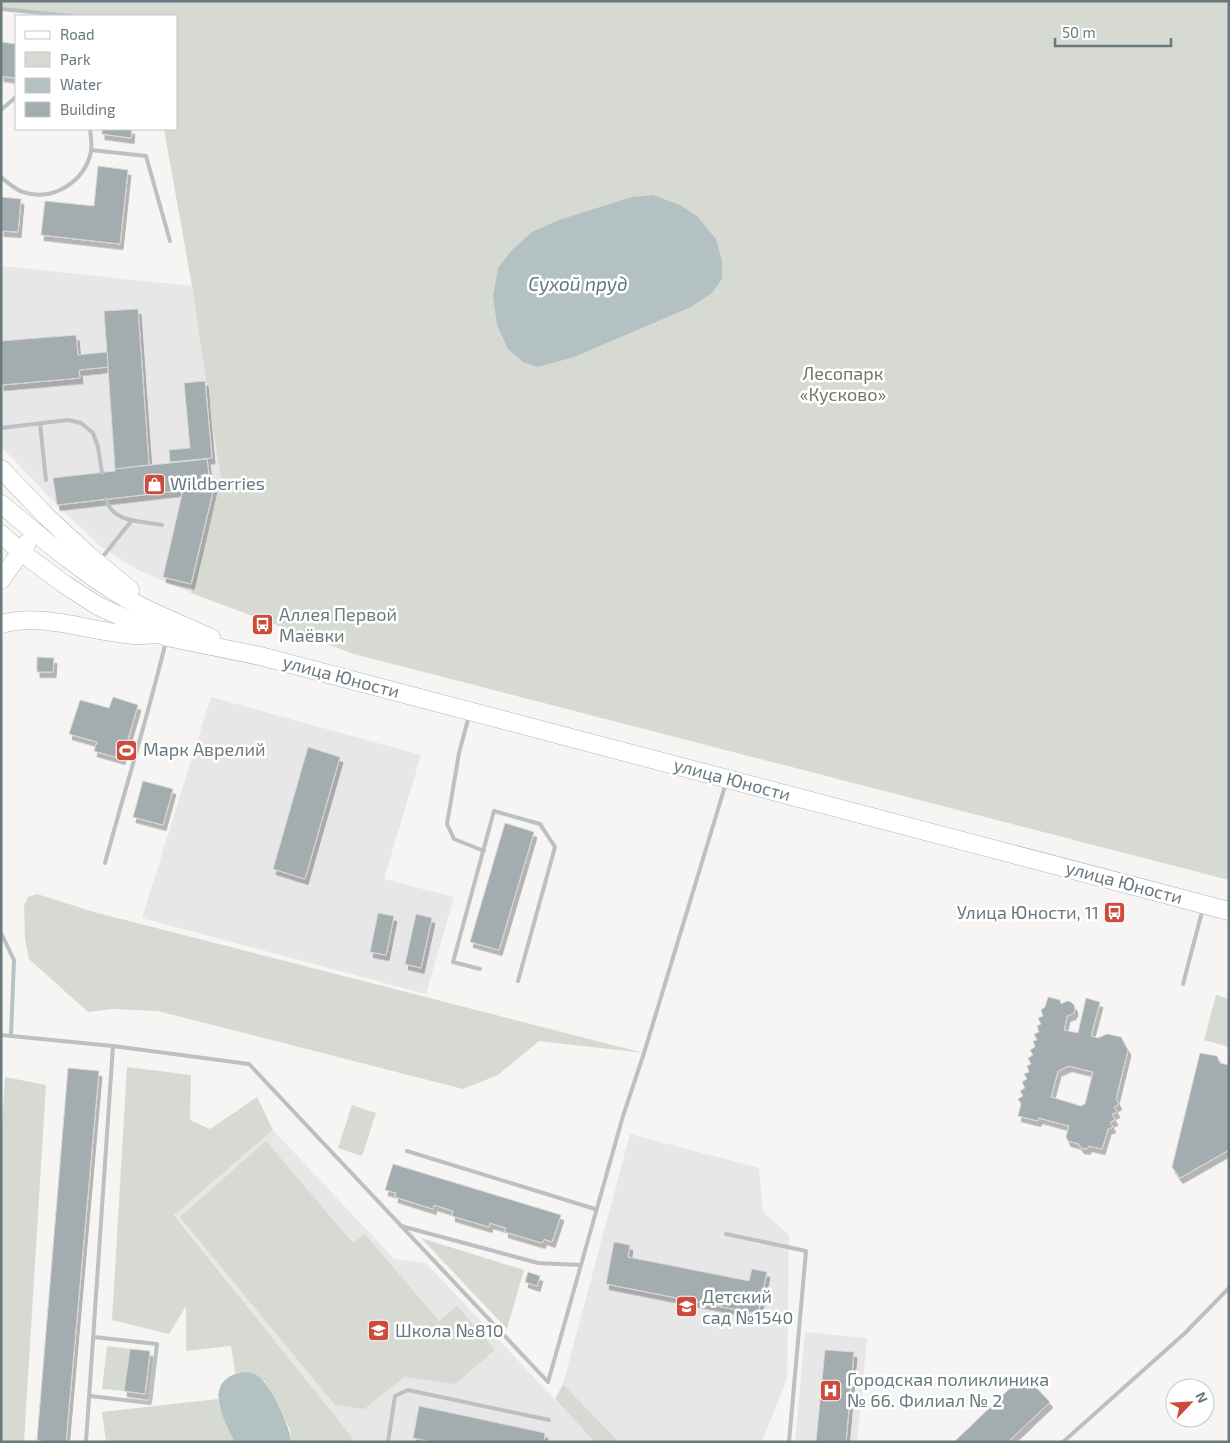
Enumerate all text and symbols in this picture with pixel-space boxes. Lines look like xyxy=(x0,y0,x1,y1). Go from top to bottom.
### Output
legend xyxy=(15,15,178,130)
scale bar xyxy=(1055,15,1171,47)
text: 50 m xyxy=(1062,23,1096,41)
text: Road xyxy=(60,25,95,43)
text: Park xyxy=(60,50,91,68)
text: Water xyxy=(60,75,102,93)
text: Building xyxy=(60,100,116,118)
water label: Сухой пруд xyxy=(528,272,628,295)
park label: Лесопарк «Кусково» xyxy=(800,362,886,405)
shop icon: Wildberries xyxy=(142,472,166,496)
place label: Wildberries xyxy=(170,472,265,494)
place label: Аллея Первой Маёвки xyxy=(279,603,397,646)
bus stop icon: Аллея Первой Маёвки xyxy=(251,613,275,637)
street label: улица Юности xyxy=(280,650,402,702)
sports icon: Марк Аврелий xyxy=(115,738,139,762)
place label: Марк Аврелий xyxy=(143,738,266,760)
street label: улица Юности xyxy=(671,753,793,805)
street label: улица Юности xyxy=(1063,856,1185,908)
place label: Улица Юности, 11 xyxy=(957,901,1099,923)
bus stop icon: Улица Юности, 11 xyxy=(1103,901,1127,925)
place label: Детский сад №1540 xyxy=(702,1285,793,1328)
school or university icon: Детский сад №1540 xyxy=(674,1295,698,1319)
school or university icon: Школа №810 xyxy=(367,1319,391,1343)
place label: Школа №810 xyxy=(395,1319,504,1341)
place label: Городская поликлиника № 66. Филиал № 2 xyxy=(847,1368,1049,1411)
hospital icon: Городская поликлиника № 66. Филиал № 2 xyxy=(819,1378,843,1402)
north arrow xyxy=(1165,1378,1215,1428)
text: N xyxy=(1192,1389,1212,1405)

